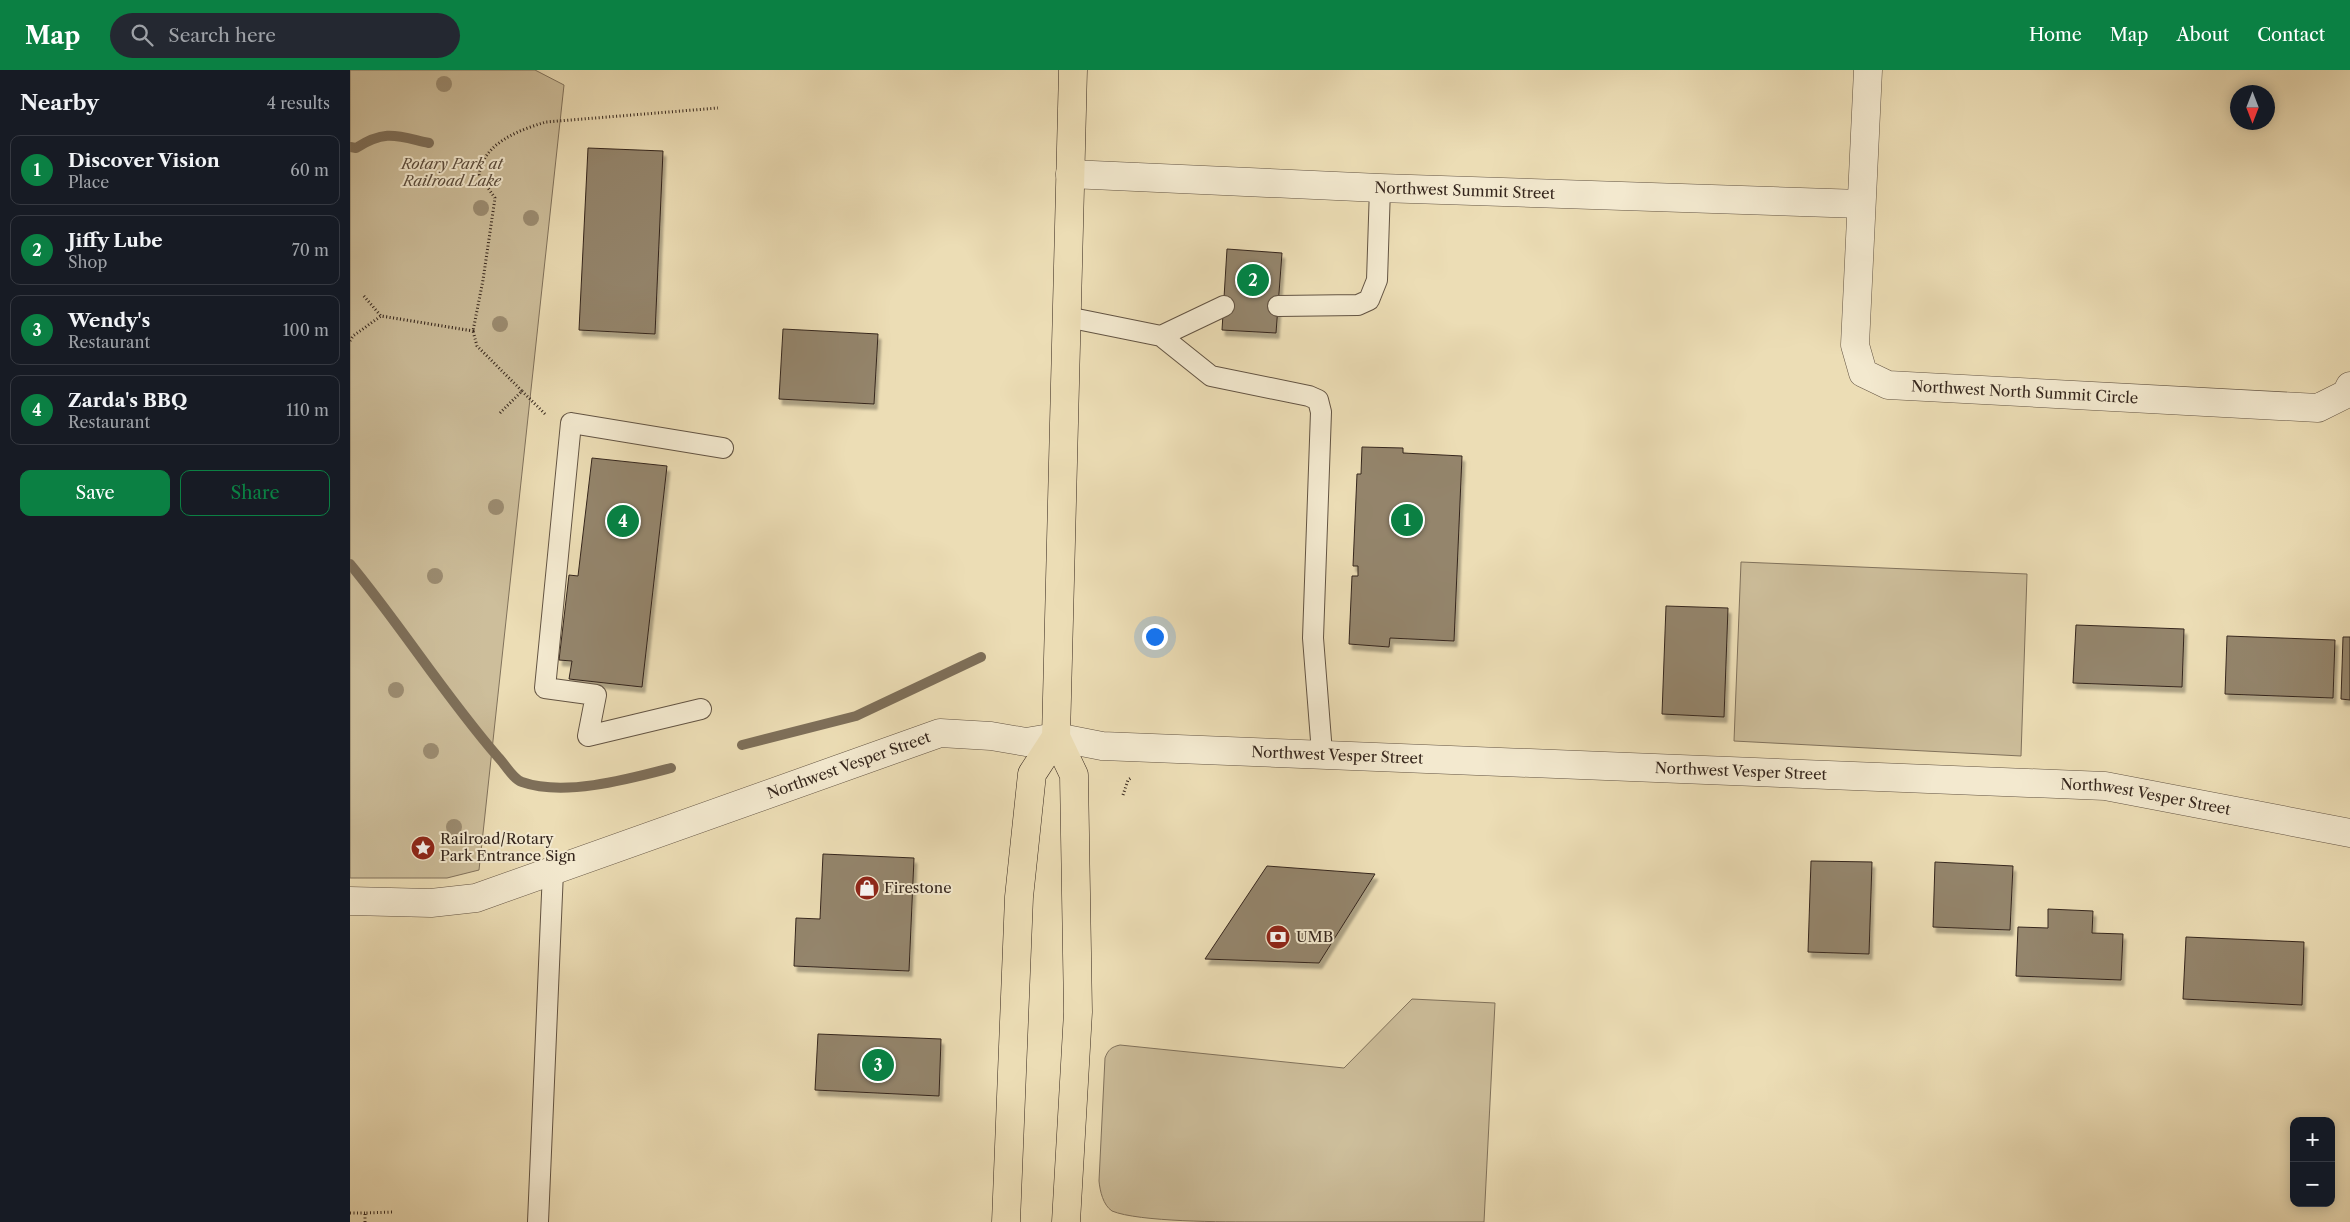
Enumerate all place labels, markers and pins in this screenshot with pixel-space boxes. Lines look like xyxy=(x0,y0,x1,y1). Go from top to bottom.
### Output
pin: 2 xyxy=(1237,261,1269,299)
pin: 1 xyxy=(1391,501,1423,539)
pin: 4 xyxy=(607,502,639,540)
place label: Railroad/Rotary Park Entrance Sign xyxy=(440,829,577,865)
place icon: Railroad/Rotary Park Entrance Sign xyxy=(410,835,436,861)
shop icon: Firestone xyxy=(854,875,880,901)
place label: Firestone xyxy=(884,878,952,897)
bank icon: UMB xyxy=(1265,924,1291,950)
place label: UMB xyxy=(1296,927,1333,946)
pin: 3 xyxy=(862,1046,894,1084)

